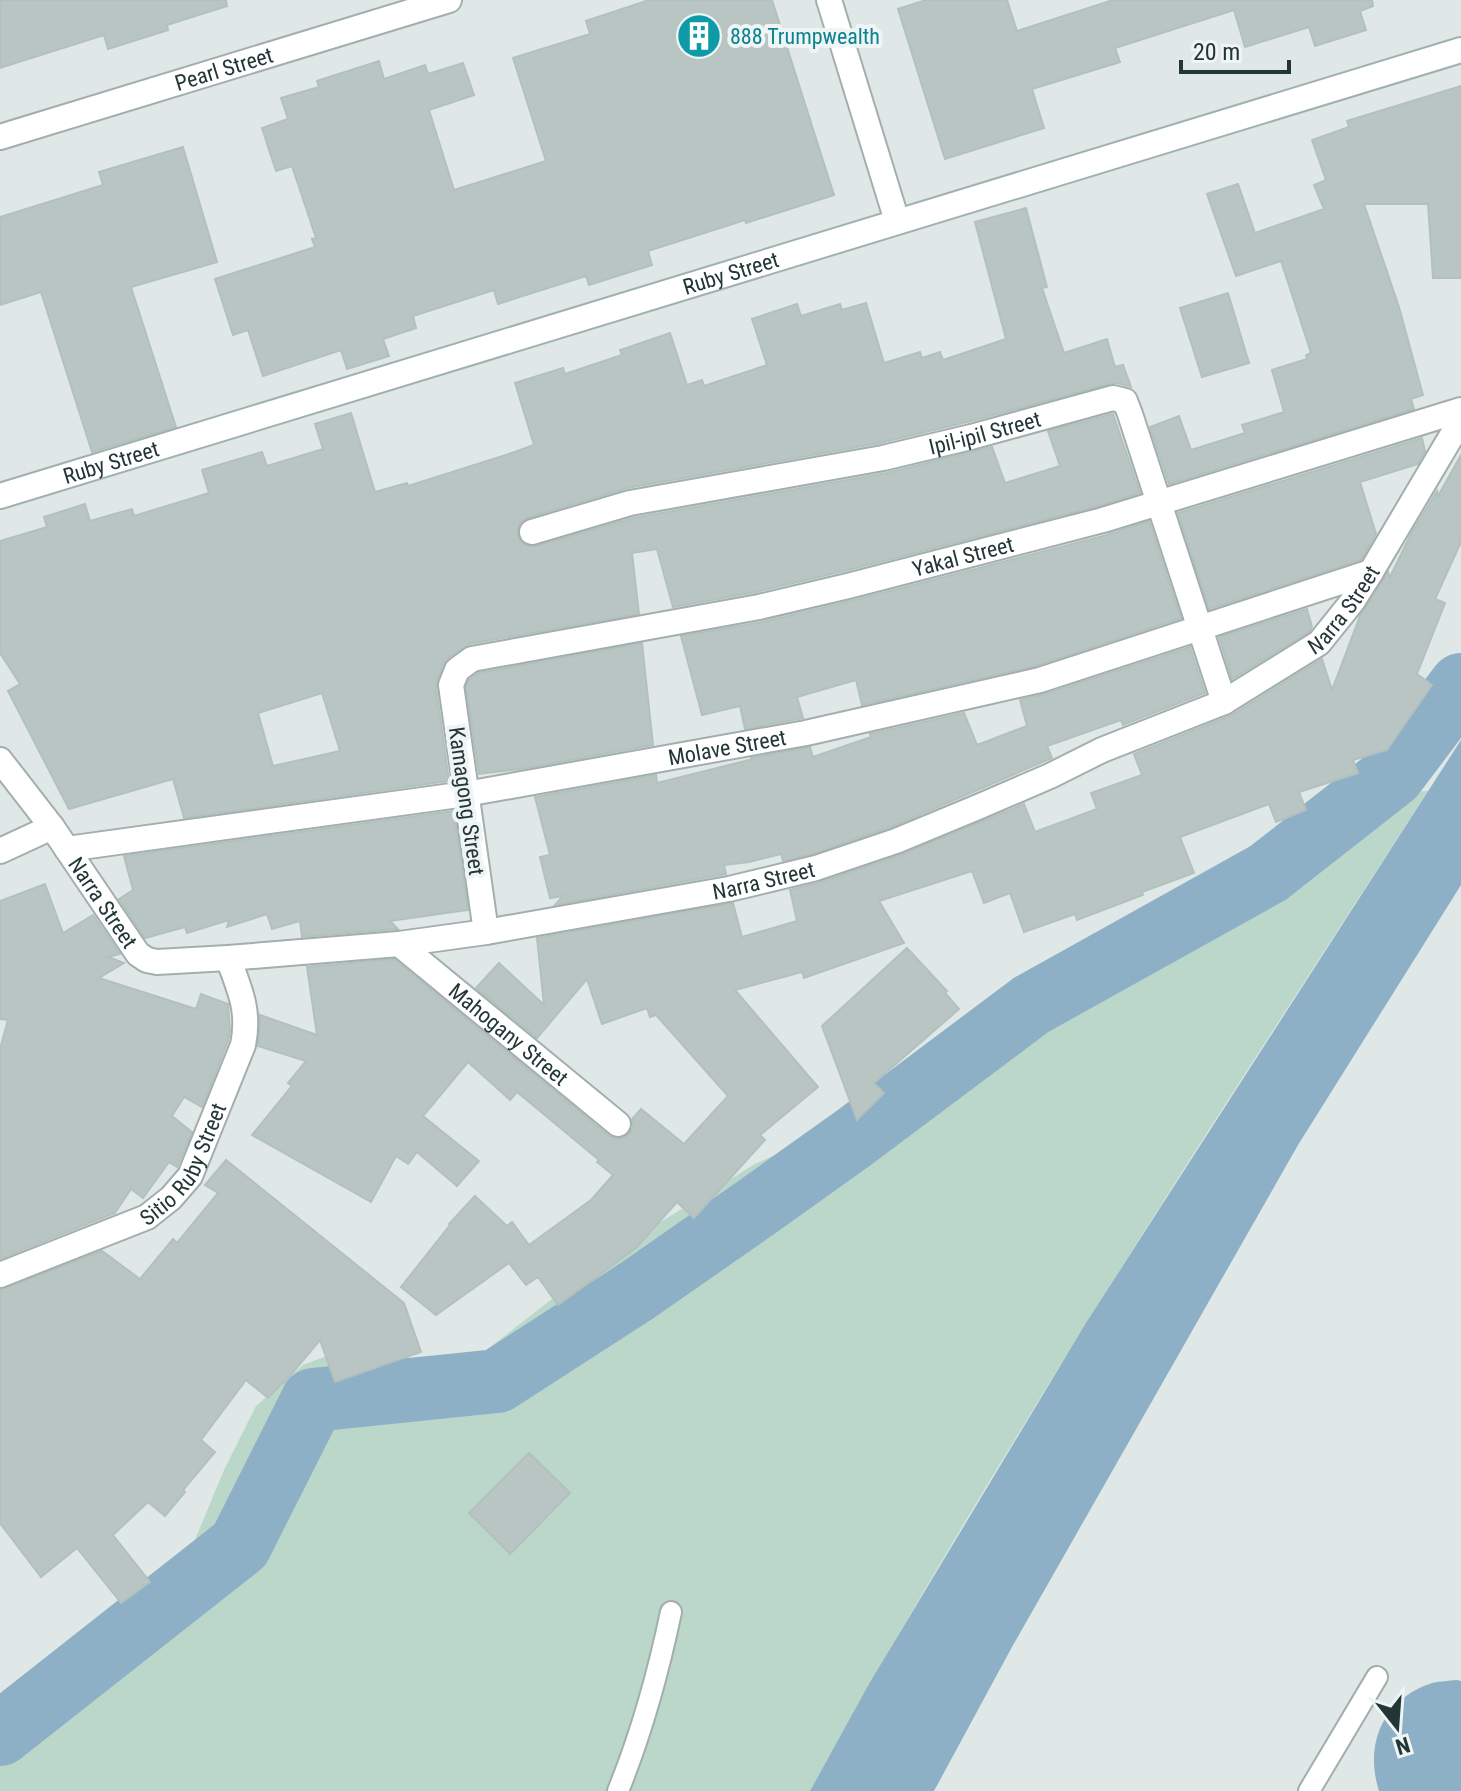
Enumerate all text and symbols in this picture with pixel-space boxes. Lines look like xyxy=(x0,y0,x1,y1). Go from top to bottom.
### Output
building icon: 888 Trumpwealth xyxy=(675,12,723,60)
place label: 888 Trumpwealth xyxy=(730,24,880,49)
scale bar xyxy=(1181,24,1289,74)
text: 20 m xyxy=(1193,38,1240,66)
street label: Pearl Street xyxy=(172,42,276,96)
street label: Ruby Street xyxy=(680,247,782,300)
street label: Ipil-ipil Street xyxy=(926,406,1044,460)
street label: Ruby Street xyxy=(60,436,162,489)
street label: Yakal Street xyxy=(910,532,1016,582)
street label: Narra Street xyxy=(1303,561,1385,660)
street label: Kamagong Street xyxy=(444,725,489,877)
street label: Molave Street xyxy=(666,725,788,770)
street label: Narra Street xyxy=(63,853,142,953)
street label: Narra Street xyxy=(710,857,817,905)
street label: Mahogany Street xyxy=(444,978,573,1091)
street label: Sitio Ruby Street xyxy=(135,1099,231,1231)
north arrow xyxy=(1357,1687,1437,1767)
text: N xyxy=(1393,1732,1413,1760)

